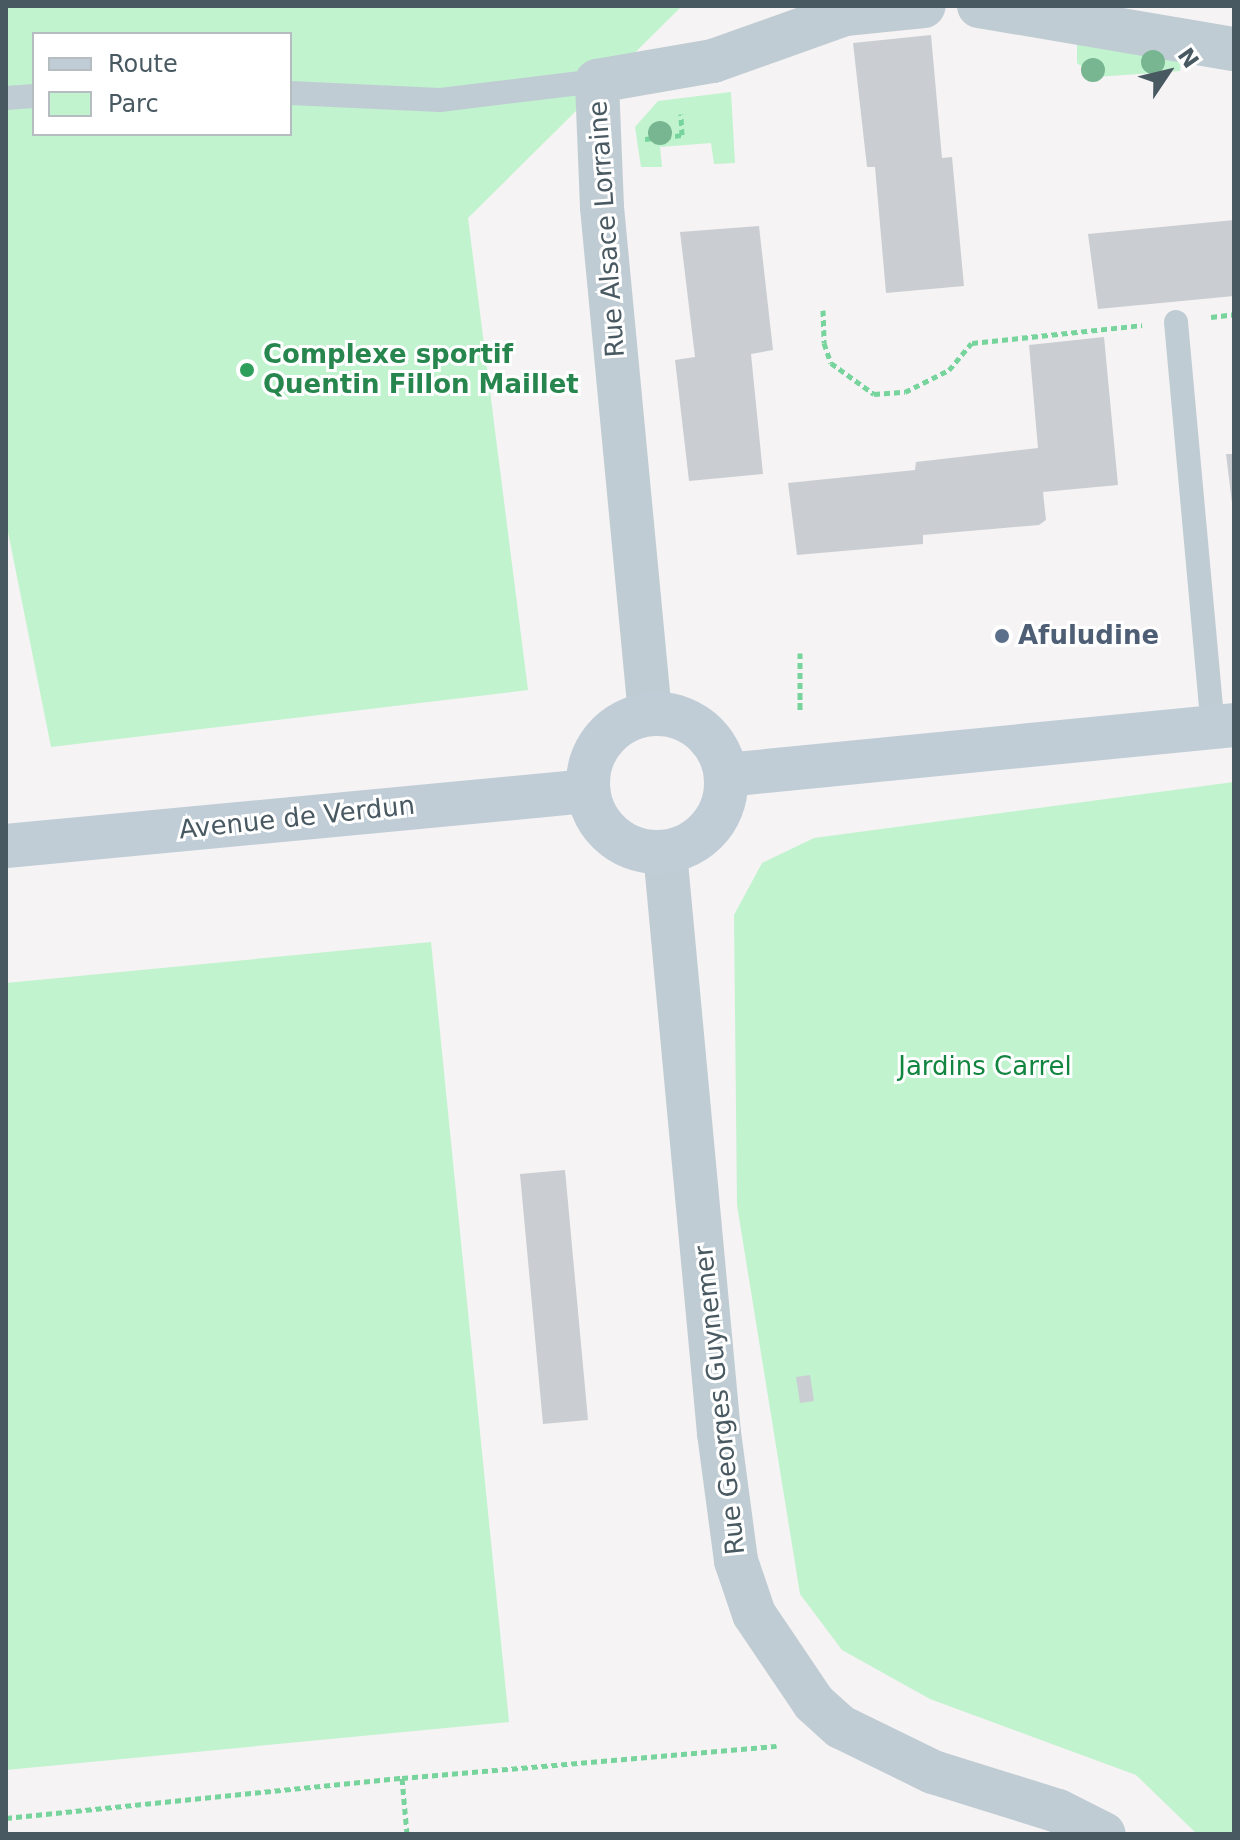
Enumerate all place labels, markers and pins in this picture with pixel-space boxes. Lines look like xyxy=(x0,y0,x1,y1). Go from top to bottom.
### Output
place label: Complexe sportif Quentin Fillon Maillet xyxy=(263,339,579,400)
marker: Complexe sportif Quentin Fillon Maillet xyxy=(238,361,256,379)
place label: Afuludine xyxy=(1018,620,1159,652)
marker: Afuludine xyxy=(993,627,1011,645)

